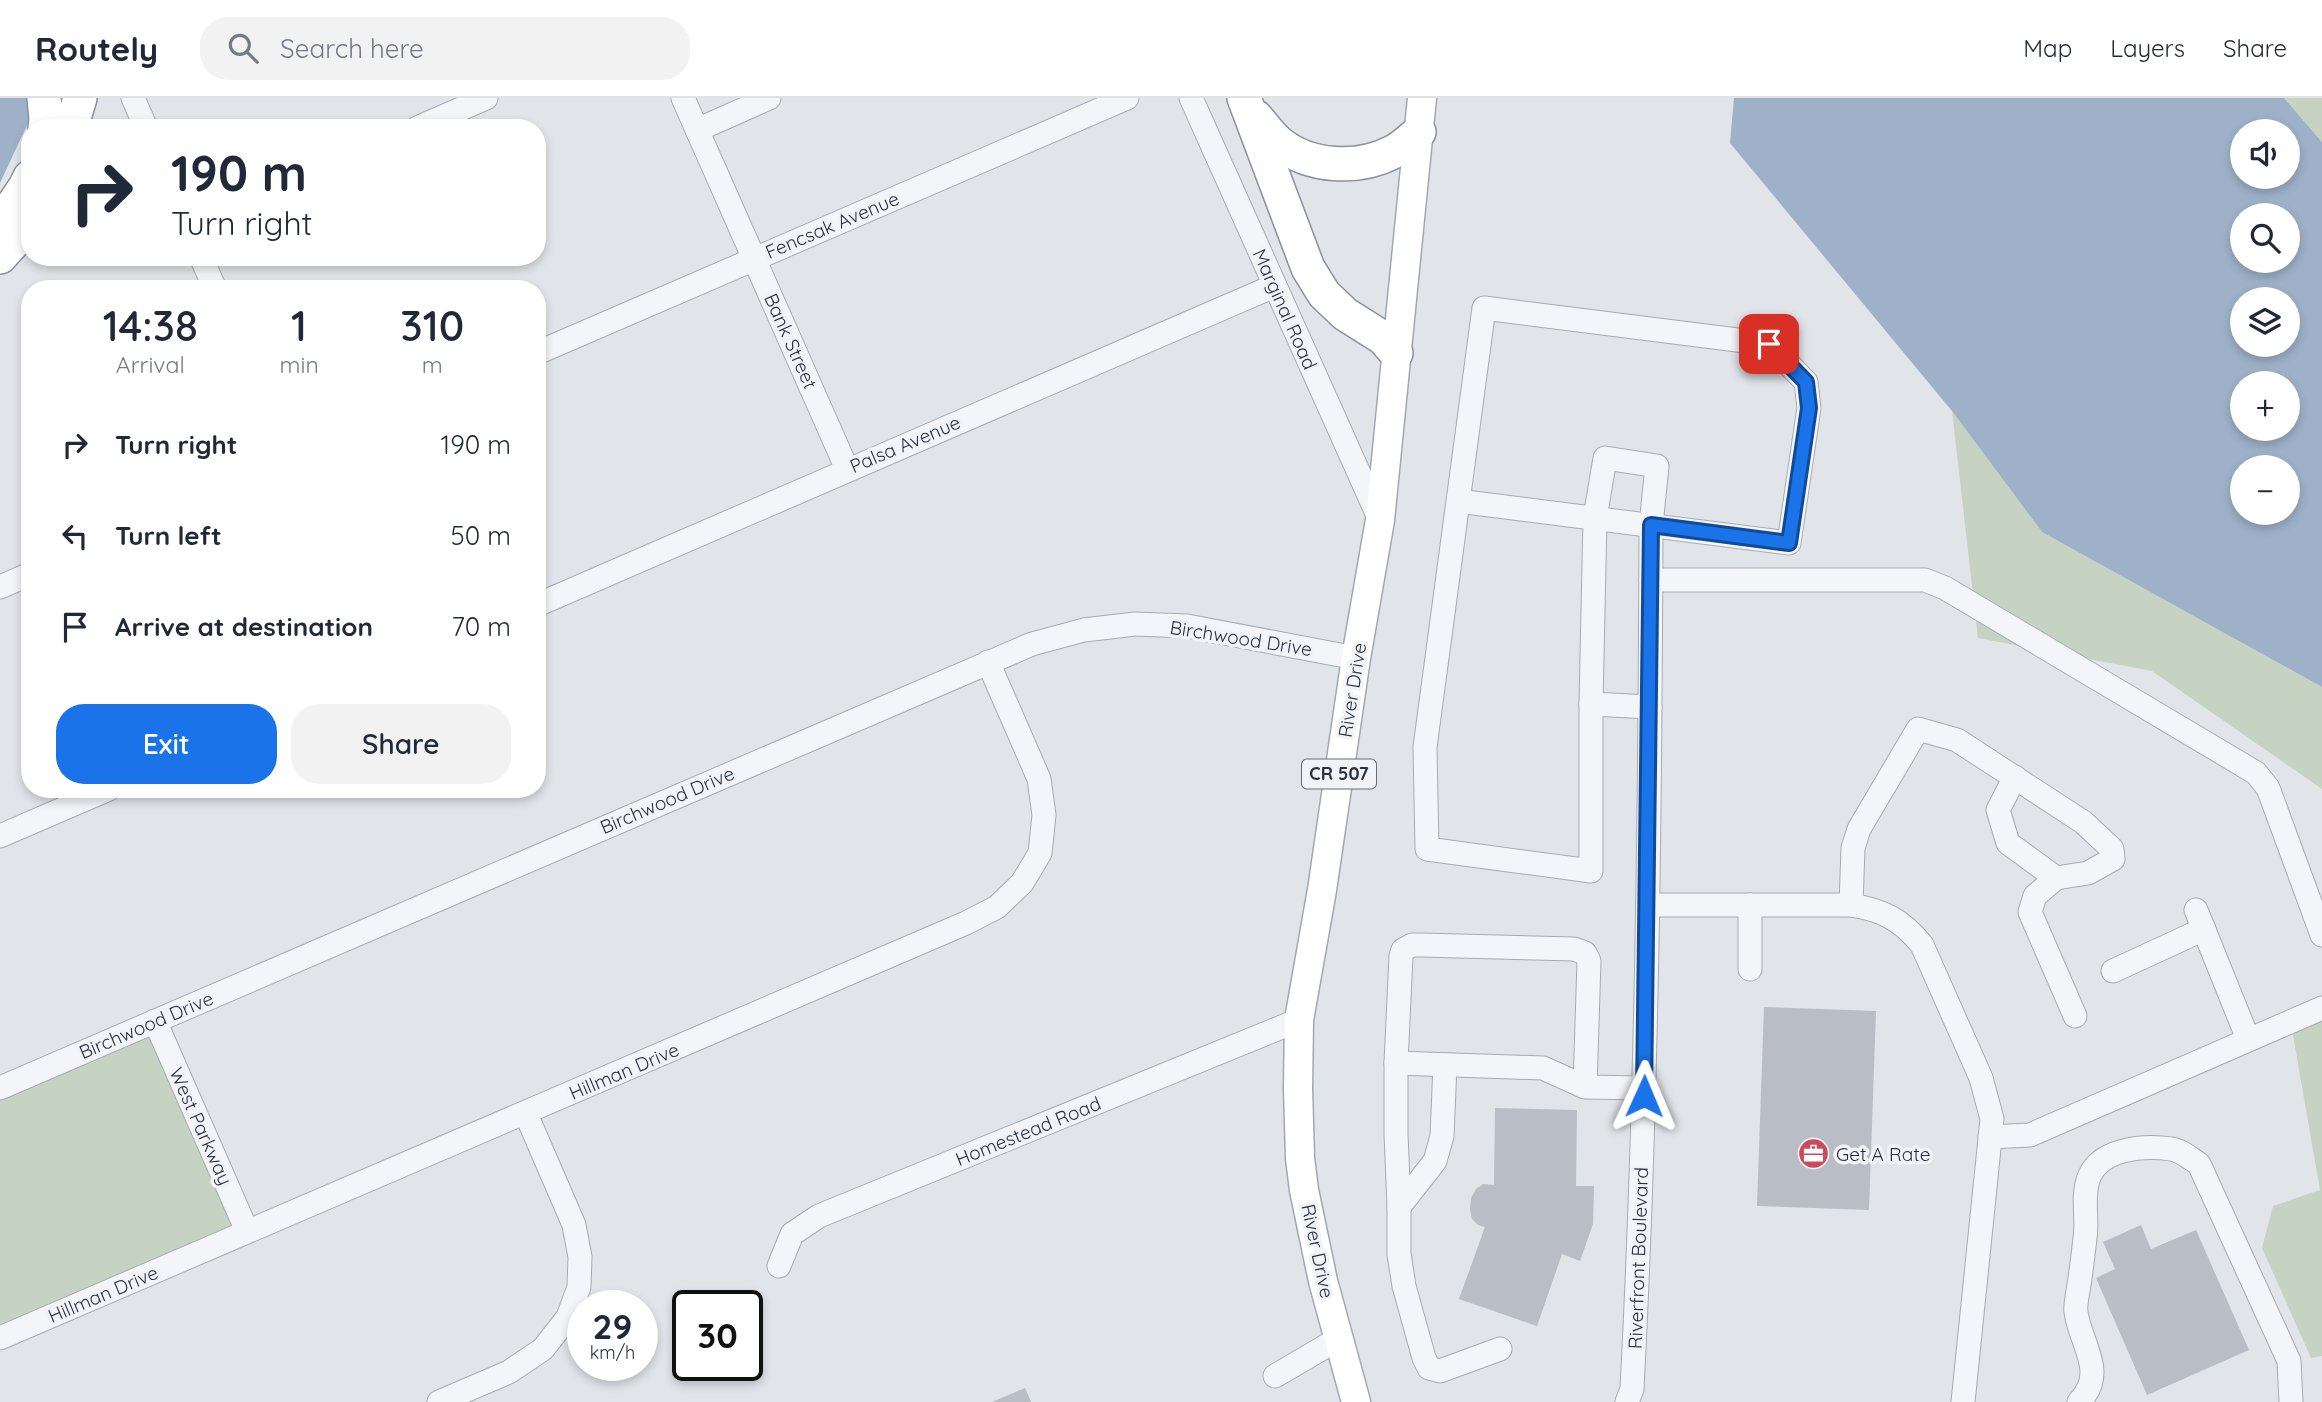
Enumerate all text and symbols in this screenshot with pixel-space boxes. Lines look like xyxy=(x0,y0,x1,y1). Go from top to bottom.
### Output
search box xyxy=(200,17,690,80)
text: Routely xyxy=(35,28,158,69)
icon: search xyxy=(224,29,262,67)
text: Search here xyxy=(280,32,424,65)
text: Map xyxy=(2023,33,2072,63)
text: Layers xyxy=(2110,33,2185,63)
text: Share xyxy=(2223,33,2287,63)
map controls xyxy=(2230,119,2300,525)
button: sound xyxy=(2230,119,2300,189)
text: 190 m xyxy=(171,142,307,203)
icon: right xyxy=(56,147,147,238)
street label: Fencsak Avenue xyxy=(762,186,902,264)
text: Turn right xyxy=(171,203,312,243)
button: search xyxy=(2230,203,2300,273)
street label: Marginal Road xyxy=(1248,245,1322,373)
button: layers xyxy=(2230,287,2300,357)
street label: Bank Street xyxy=(759,289,823,393)
text: 14:38 xyxy=(103,299,198,352)
text: 1 xyxy=(291,299,307,352)
text: 310 xyxy=(400,299,464,352)
pin xyxy=(1739,314,1799,374)
icon: arrive xyxy=(1750,325,1788,363)
text: Arrival xyxy=(116,350,185,379)
text: min xyxy=(280,350,319,379)
text: m xyxy=(422,350,443,379)
button: + xyxy=(2230,371,2300,441)
street label: Palsa Avenue xyxy=(846,410,964,478)
icon: right xyxy=(56,426,94,464)
text: Turn right xyxy=(115,428,237,461)
text: 190 m xyxy=(441,428,511,461)
button: − xyxy=(2230,455,2300,525)
icon: left xyxy=(56,517,94,555)
text: Turn left xyxy=(115,519,222,552)
text: 50 m xyxy=(451,519,511,552)
icon: arrive xyxy=(56,608,94,646)
text: Arrive at destination xyxy=(115,610,373,643)
text: 70 m xyxy=(451,610,511,643)
street label: Birchwood Drive xyxy=(1168,615,1314,661)
street label: River Drive xyxy=(1333,641,1371,739)
button: Exit xyxy=(56,704,277,784)
button: Share xyxy=(291,704,511,784)
road number: CR 507 xyxy=(1302,760,1376,788)
street label: Birchwood Drive xyxy=(596,761,738,839)
street label: Birchwood Drive xyxy=(75,986,217,1064)
street label: Hillman Drive xyxy=(565,1037,683,1105)
position arrow xyxy=(1607,1059,1681,1133)
street label: West Parkway xyxy=(164,1063,238,1189)
street label: Homestead Road xyxy=(952,1091,1104,1171)
office icon: Get A Rate xyxy=(1796,1137,1830,1171)
place label: Get A Rate xyxy=(1836,1142,1930,1166)
street label: Riverfront Boulevard xyxy=(1623,1167,1653,1349)
street label: River Drive xyxy=(1296,1202,1340,1300)
street label: Hillman Drive xyxy=(44,1260,162,1328)
speed limit sign: 30 xyxy=(672,1290,763,1381)
text: 29 xyxy=(593,1304,632,1348)
text: km/h xyxy=(590,1341,635,1364)

